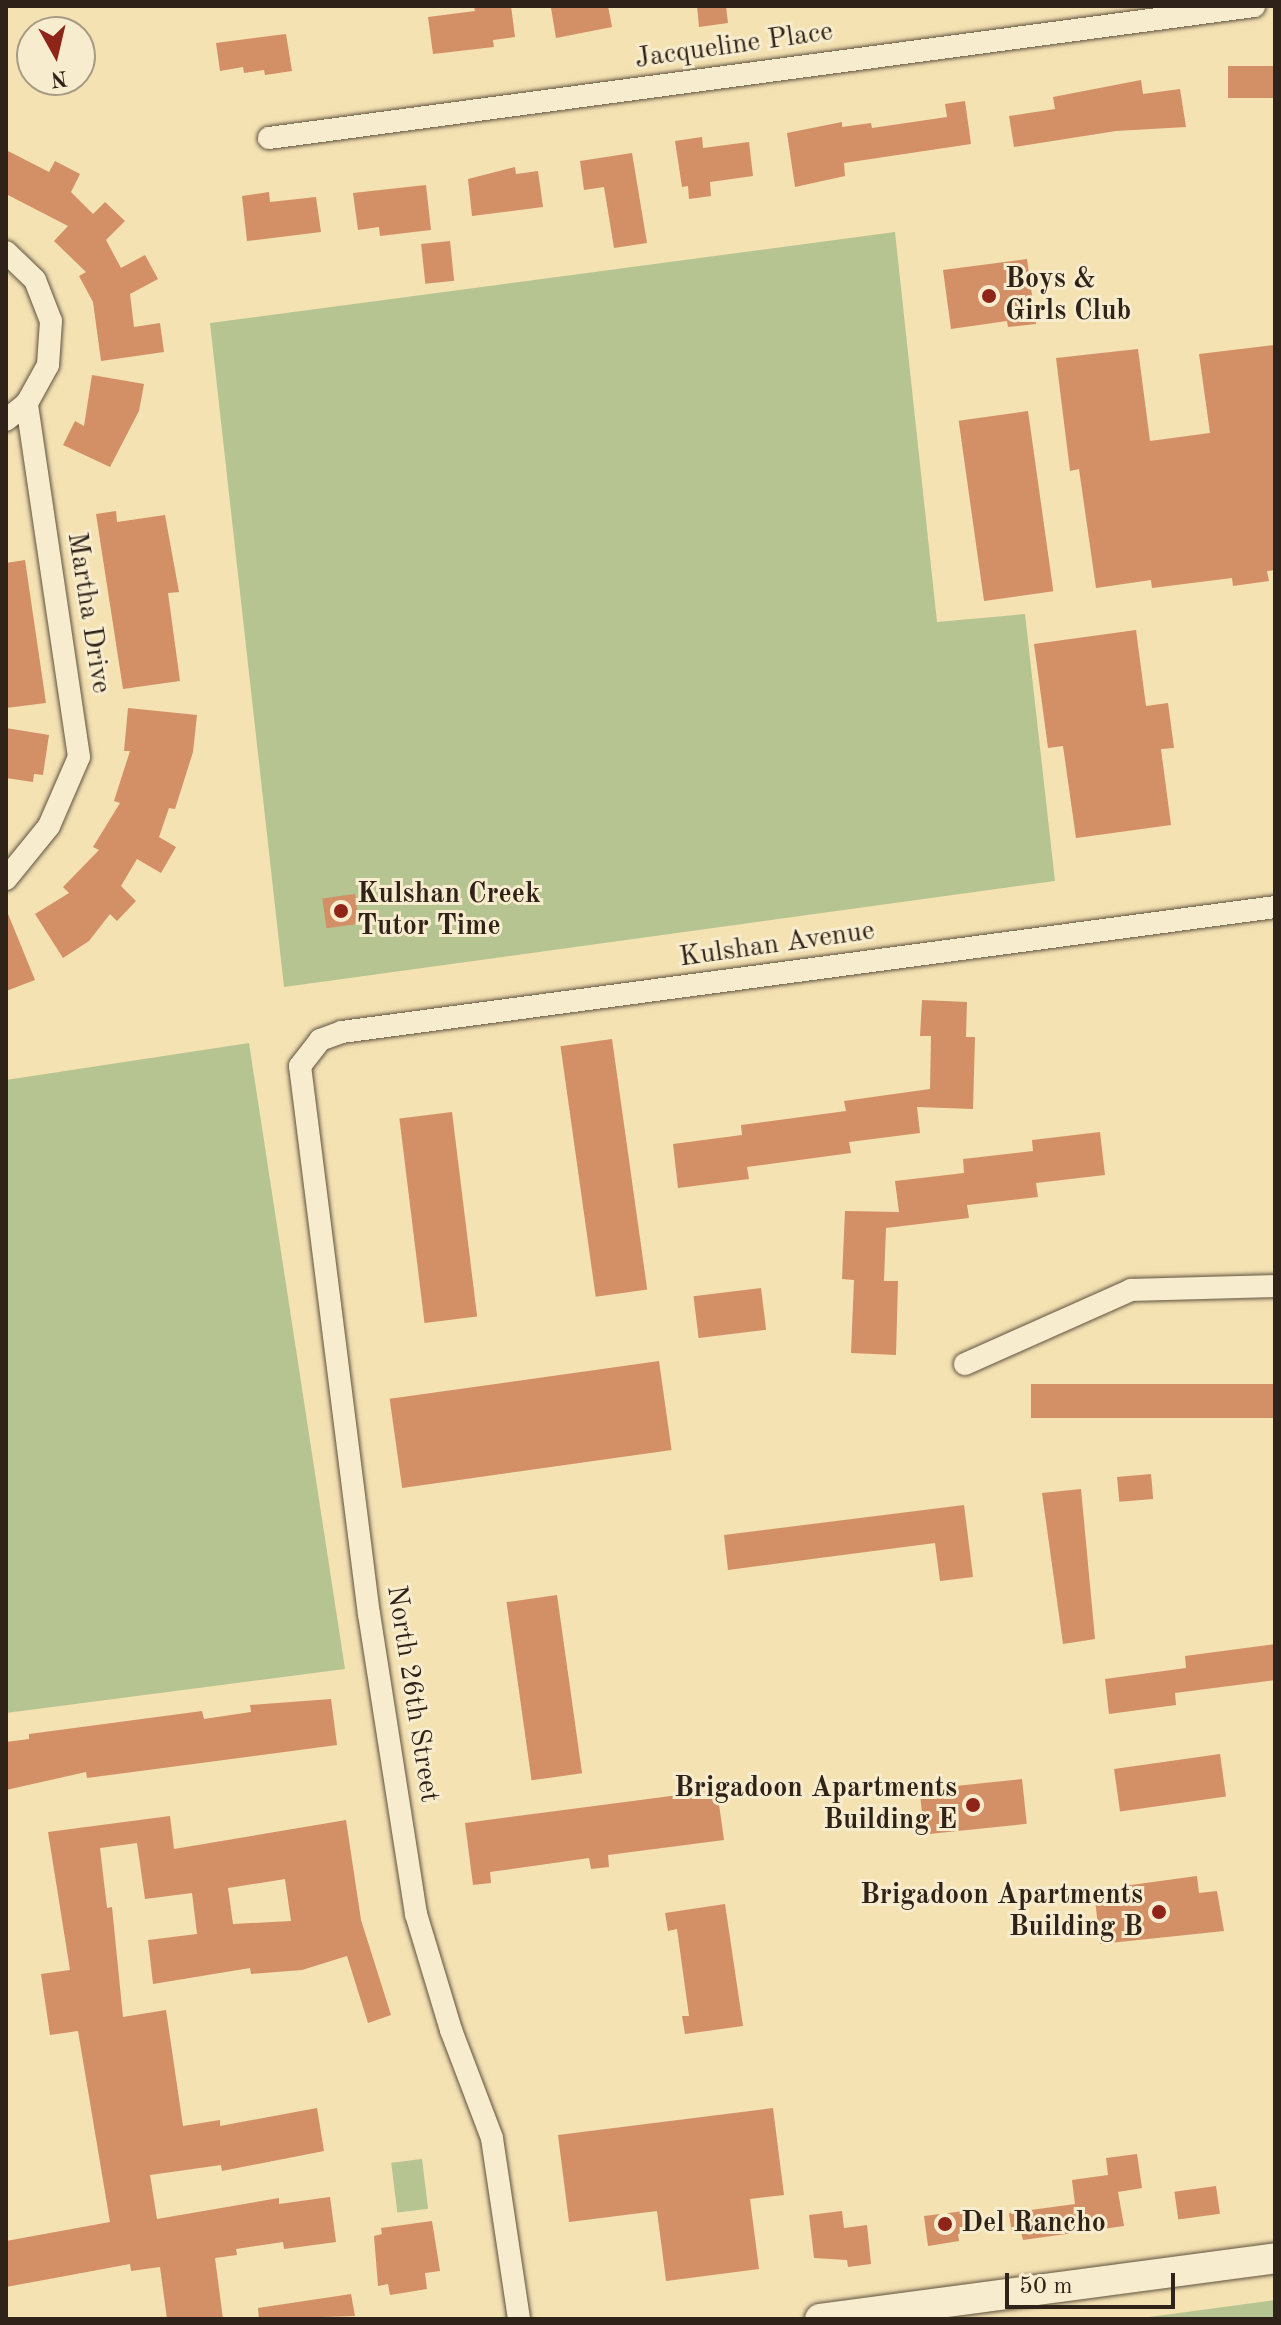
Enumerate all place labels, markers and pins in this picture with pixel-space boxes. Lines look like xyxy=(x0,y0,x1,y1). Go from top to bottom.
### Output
place label: Boys & Girls Club xyxy=(1005,263,1131,329)
marker: Boys & Girls Club xyxy=(980,287,998,305)
place label: Kulshan Creek Tutor Time xyxy=(357,878,541,944)
marker: Kulshan Creek Tutor Time xyxy=(332,902,350,920)
place label: Brigadoon Apartments Building E xyxy=(674,1772,957,1838)
marker: Brigadoon Apartments Building E xyxy=(964,1796,982,1814)
place label: Brigadoon Apartments Building B xyxy=(860,1879,1143,1945)
marker: Brigadoon Apartments Building B xyxy=(1150,1903,1168,1921)
place label: Del Rancho xyxy=(961,2207,1106,2241)
marker: Del Rancho xyxy=(936,2215,954,2233)

